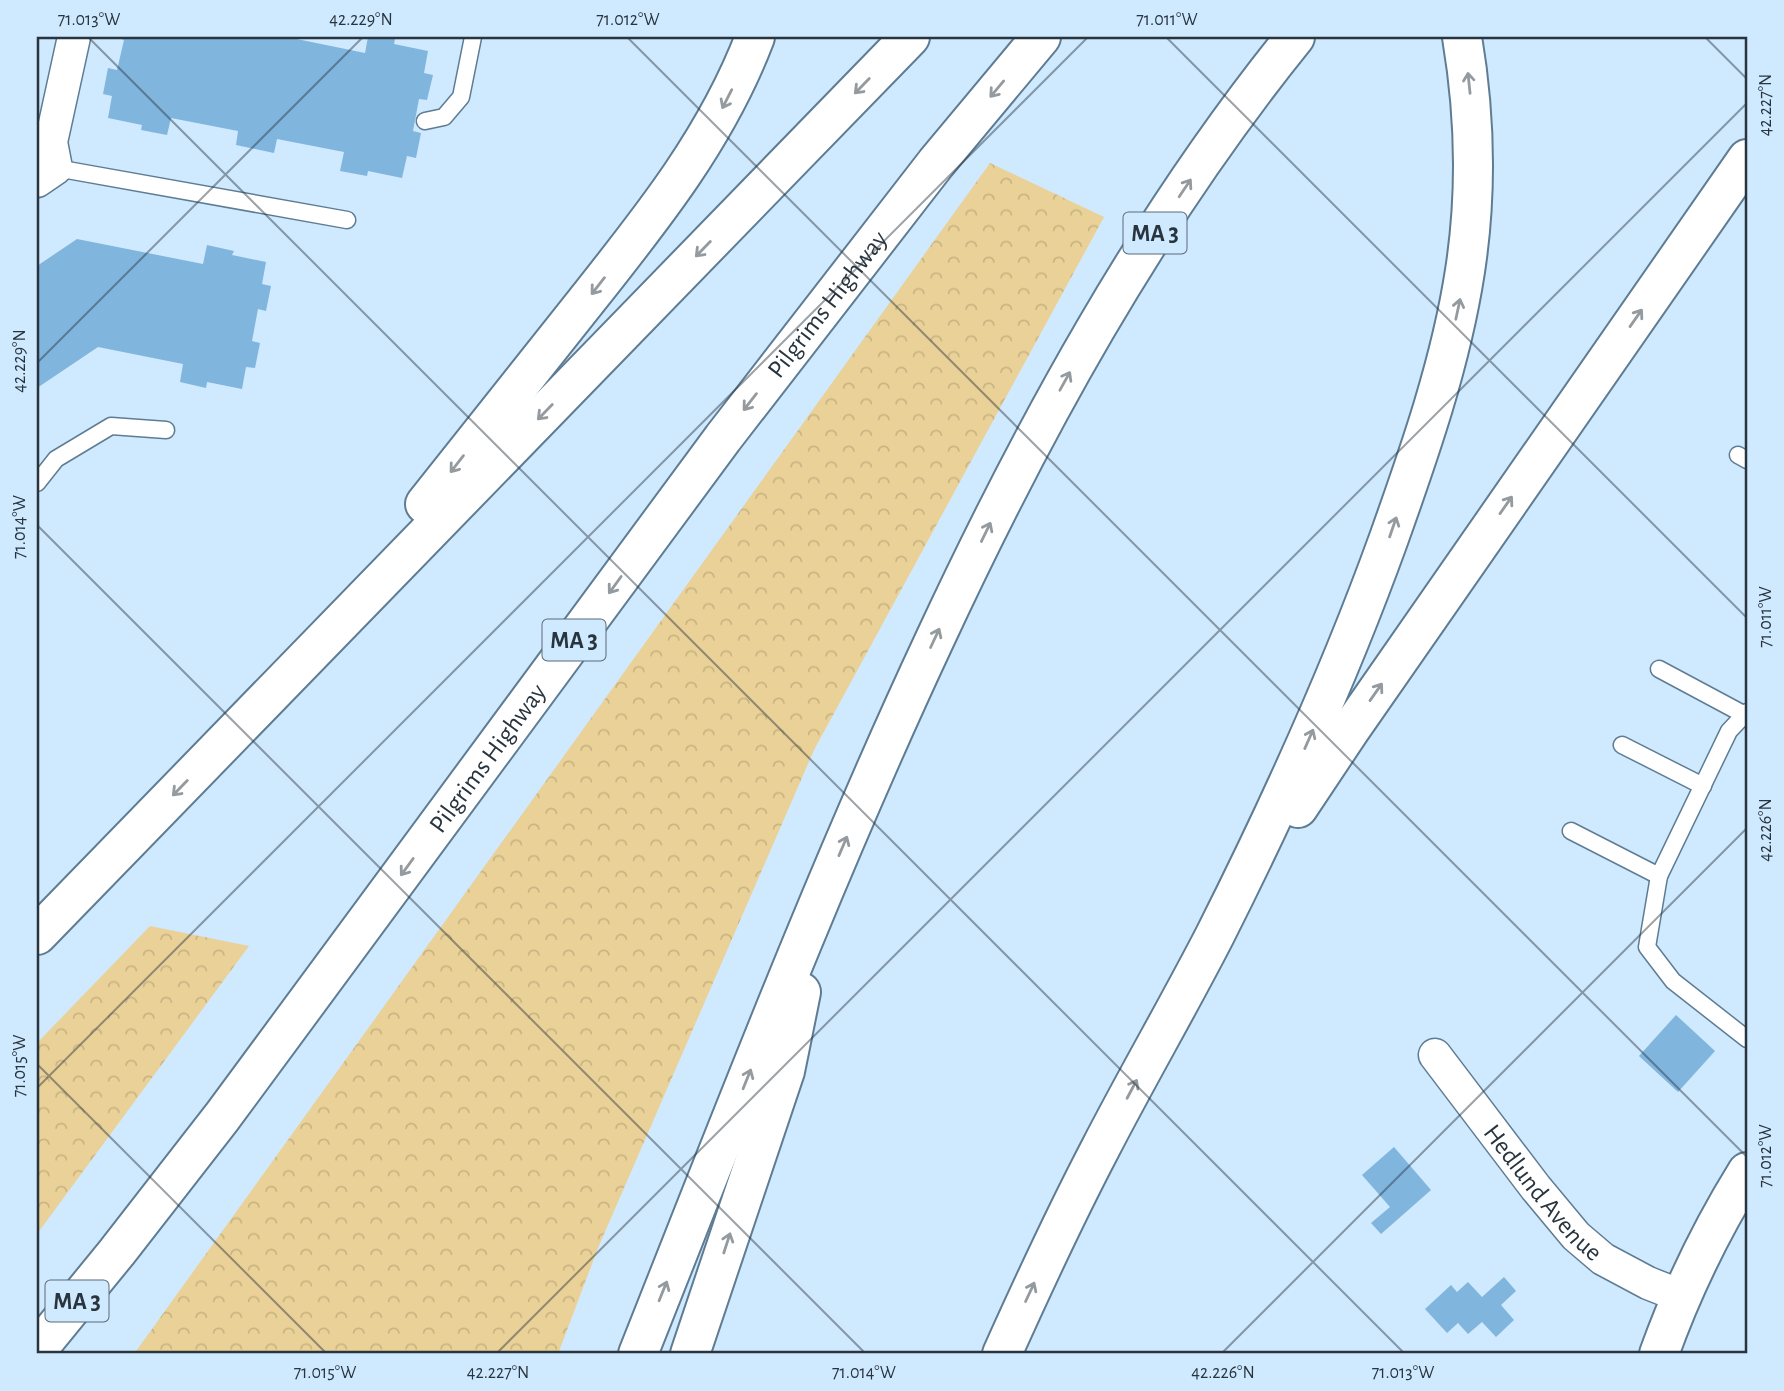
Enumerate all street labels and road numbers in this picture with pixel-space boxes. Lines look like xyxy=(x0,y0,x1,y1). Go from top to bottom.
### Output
road number: MA 3 xyxy=(1124,212,1186,254)
street label: Pilgrims Highway xyxy=(763,226,892,383)
road number: MA 3 xyxy=(542,620,606,660)
street label: Pilgrims Highway xyxy=(425,679,551,838)
street label: Hedlund Avenue xyxy=(1479,1120,1607,1266)
road number: MA 3 xyxy=(46,1280,108,1322)

